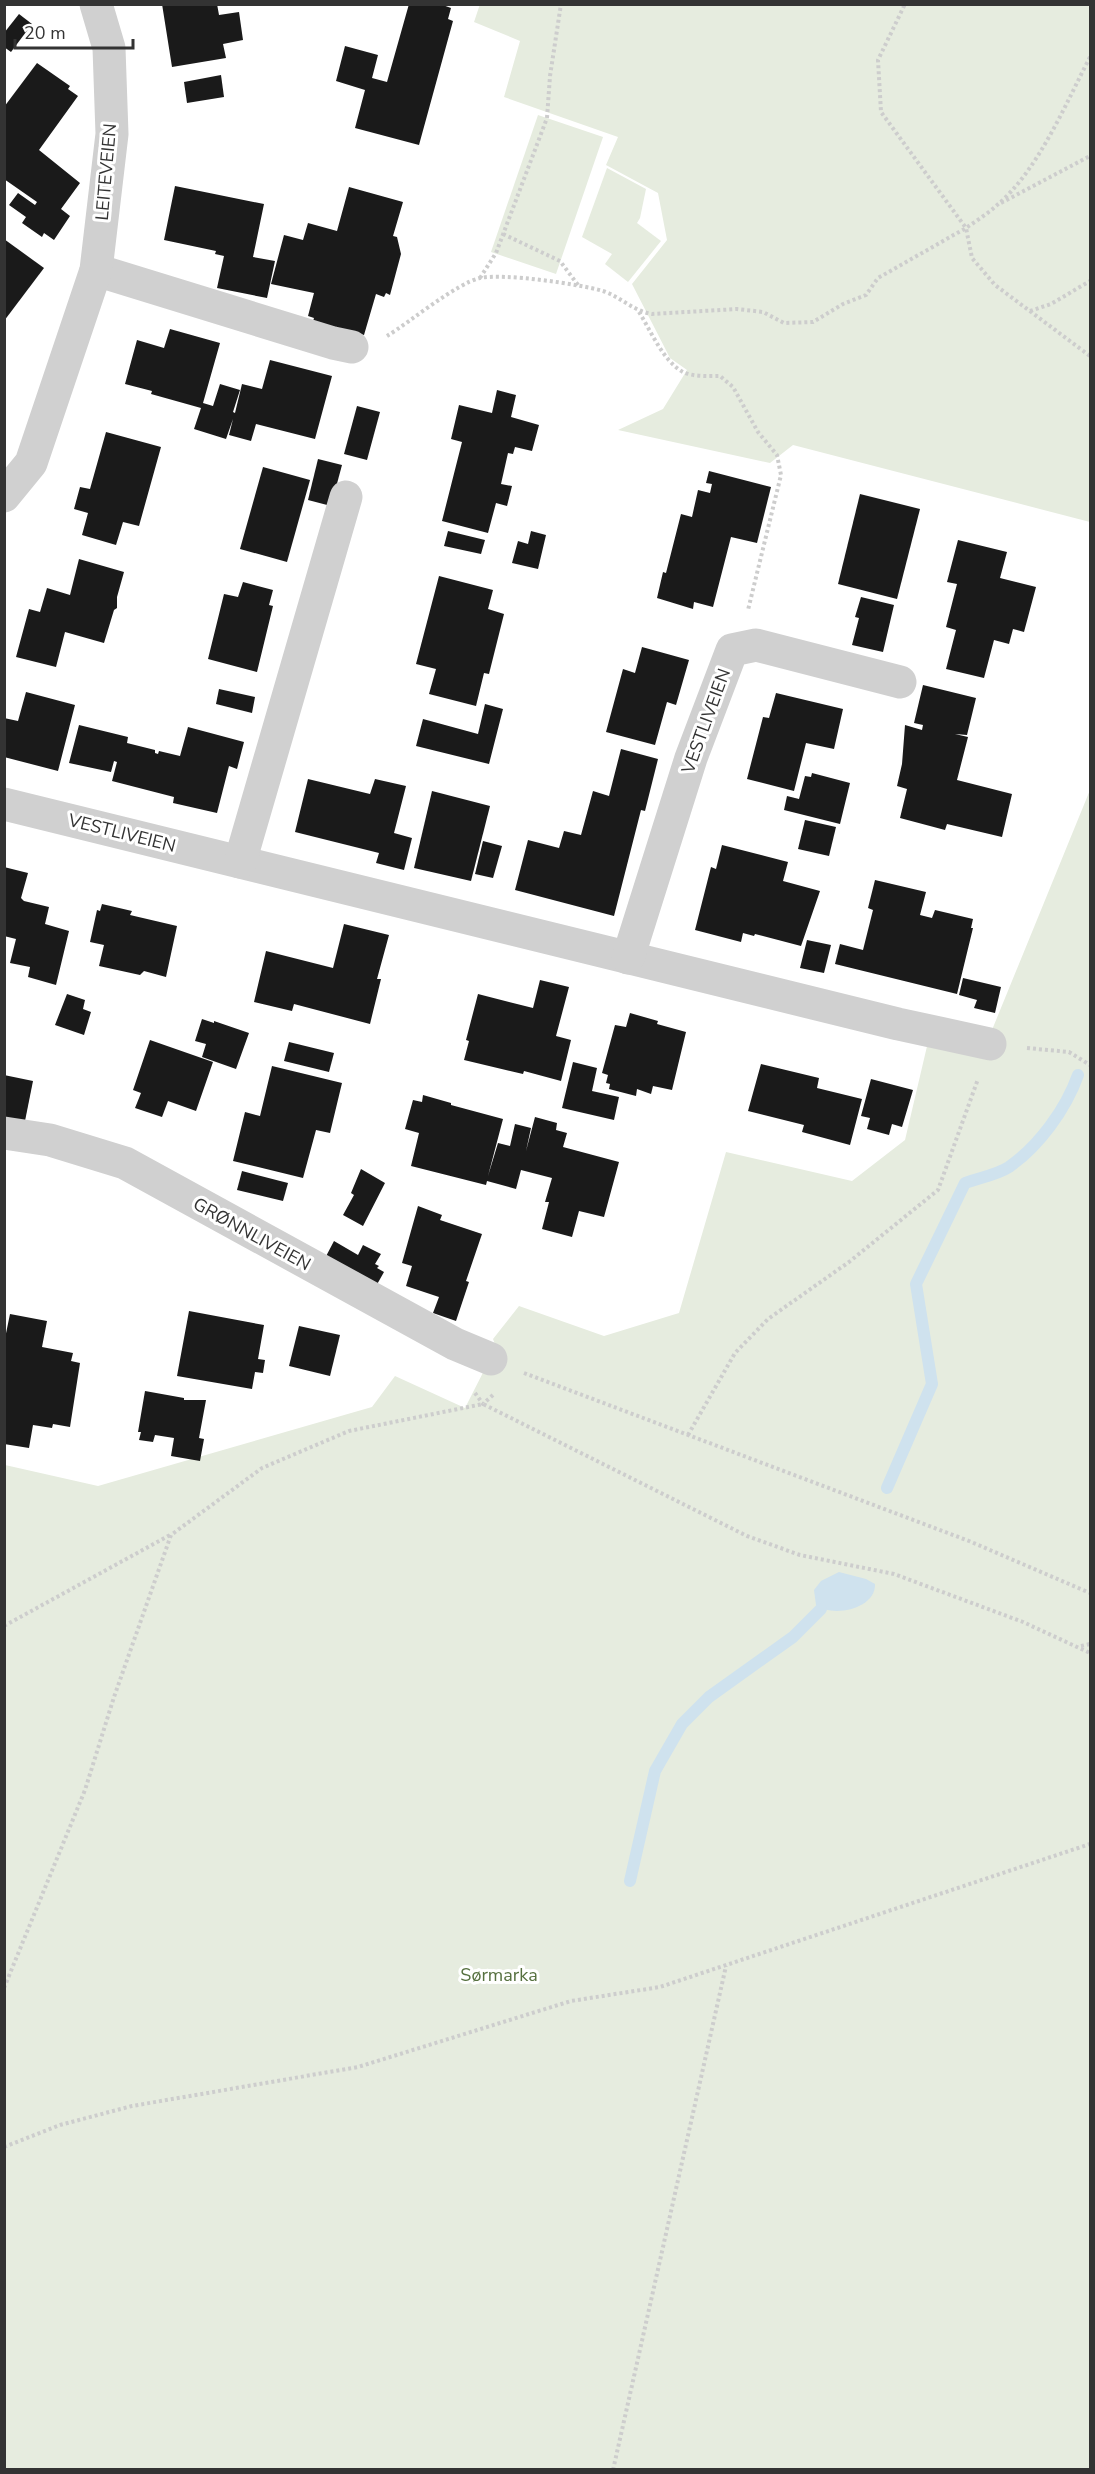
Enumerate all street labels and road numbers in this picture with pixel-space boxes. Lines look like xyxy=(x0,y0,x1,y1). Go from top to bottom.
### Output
street label: LEITEVEIEN xyxy=(90,122,122,222)
street label: VESTLIVEIEN xyxy=(676,665,736,778)
street label: VESTLIVEIEN xyxy=(65,808,178,858)
street label: GRØNNLIVEIEN xyxy=(189,1192,315,1276)

